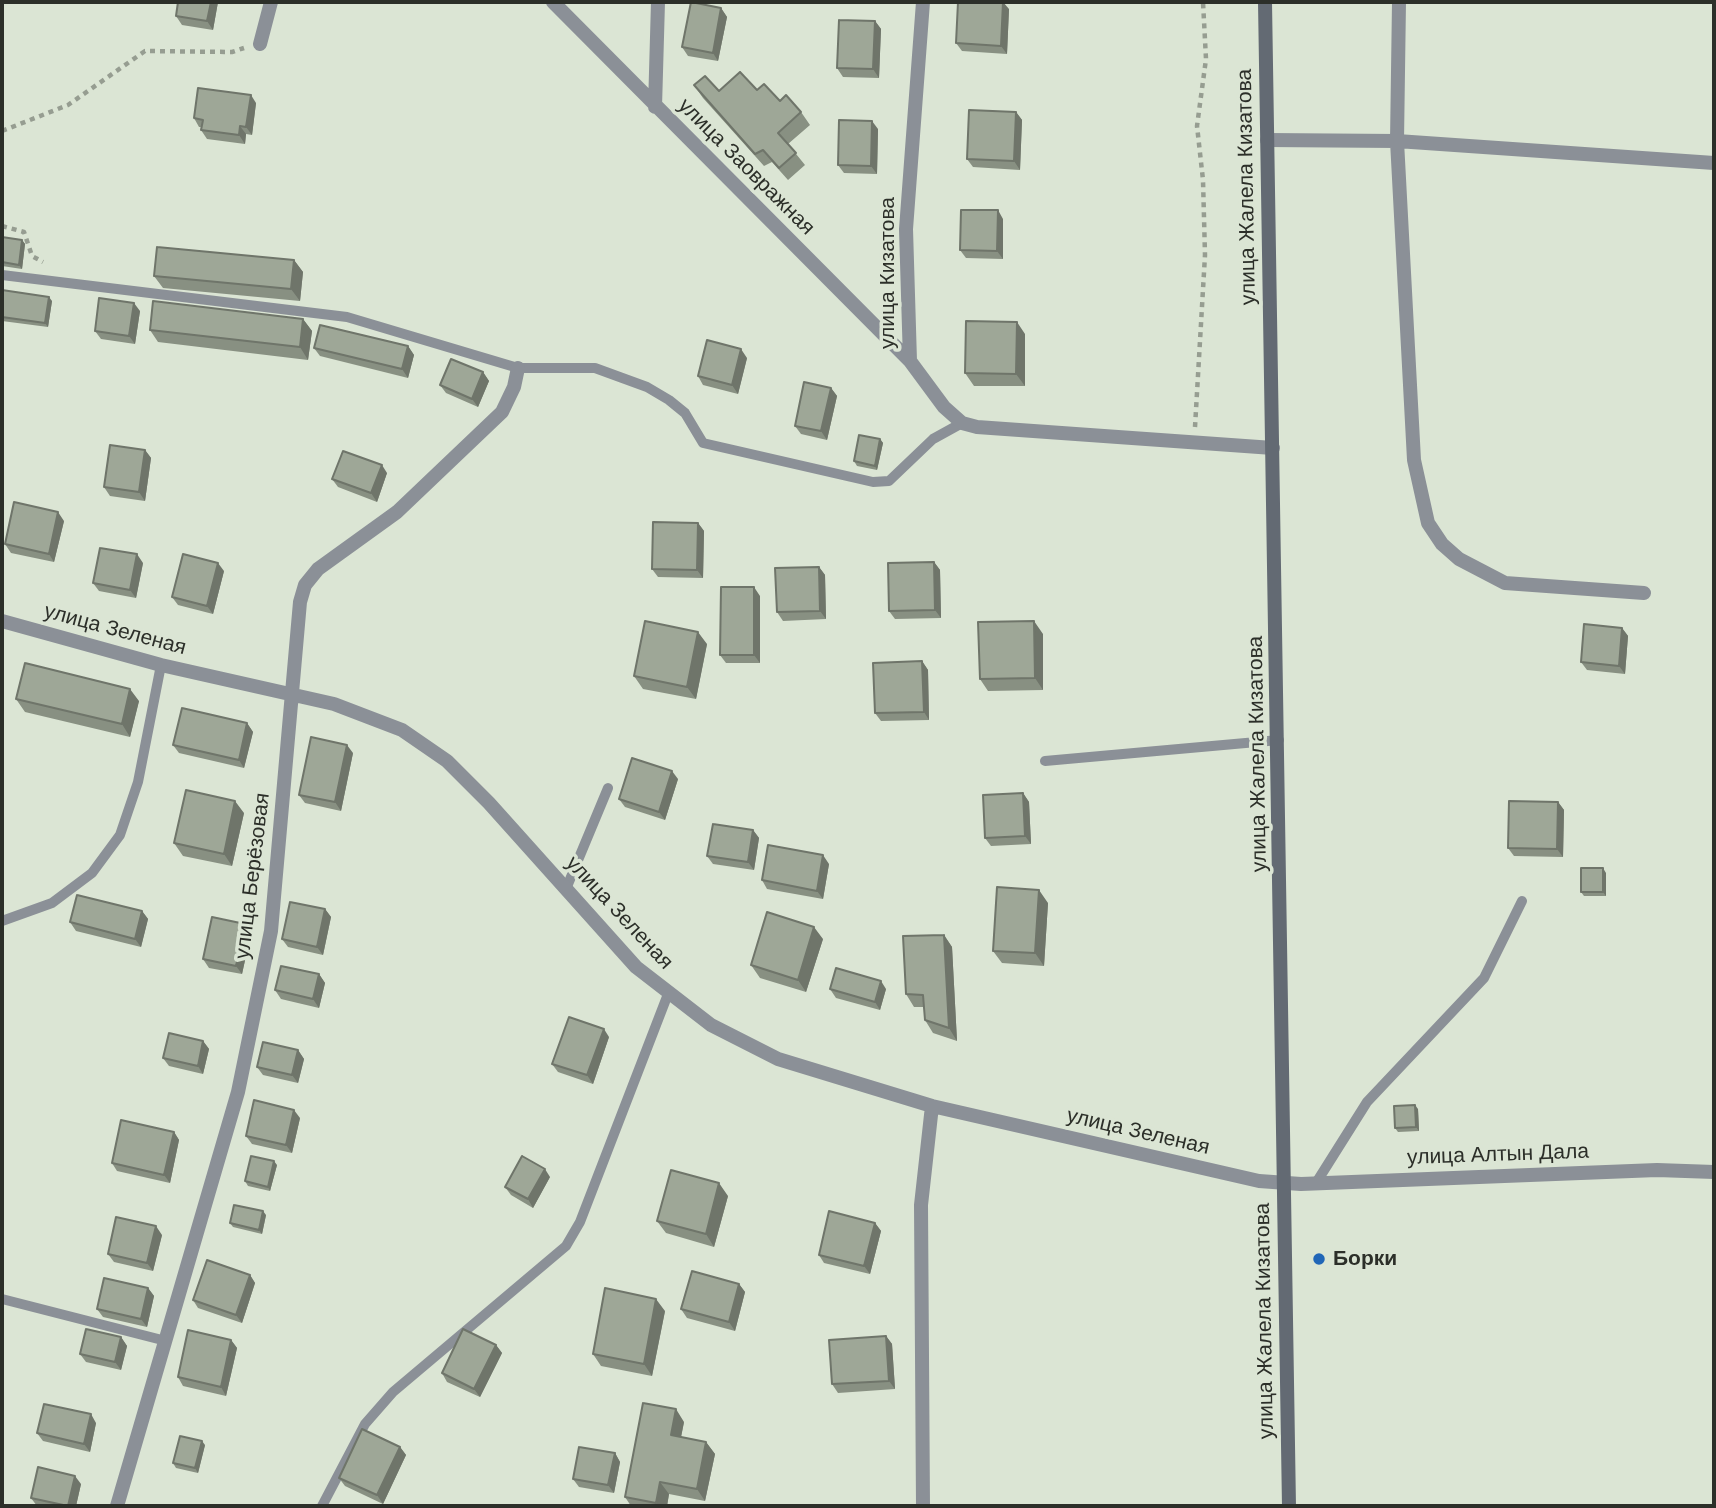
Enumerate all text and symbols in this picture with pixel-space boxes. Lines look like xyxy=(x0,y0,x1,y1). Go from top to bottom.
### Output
street label: улица Жалела Кизатова xyxy=(1232,69,1262,305)
street label: улица Заовражная xyxy=(672,93,820,241)
street label: улица Кизатова xyxy=(875,197,901,349)
street label: улица Зеленая xyxy=(41,599,189,661)
street label: улица Жалела Кизатова xyxy=(1243,636,1273,872)
street label: улица Берёзовая xyxy=(230,791,276,961)
street label: улица Зеленая xyxy=(560,851,678,975)
street label: улица Зеленая xyxy=(1064,1103,1212,1161)
street label: улица Алтын Дала xyxy=(1407,1139,1589,1171)
street label: улица Жалела Кизатова xyxy=(1250,1203,1280,1439)
place label: Борки xyxy=(1333,1246,1397,1272)
marker: Борки xyxy=(1311,1251,1327,1267)

